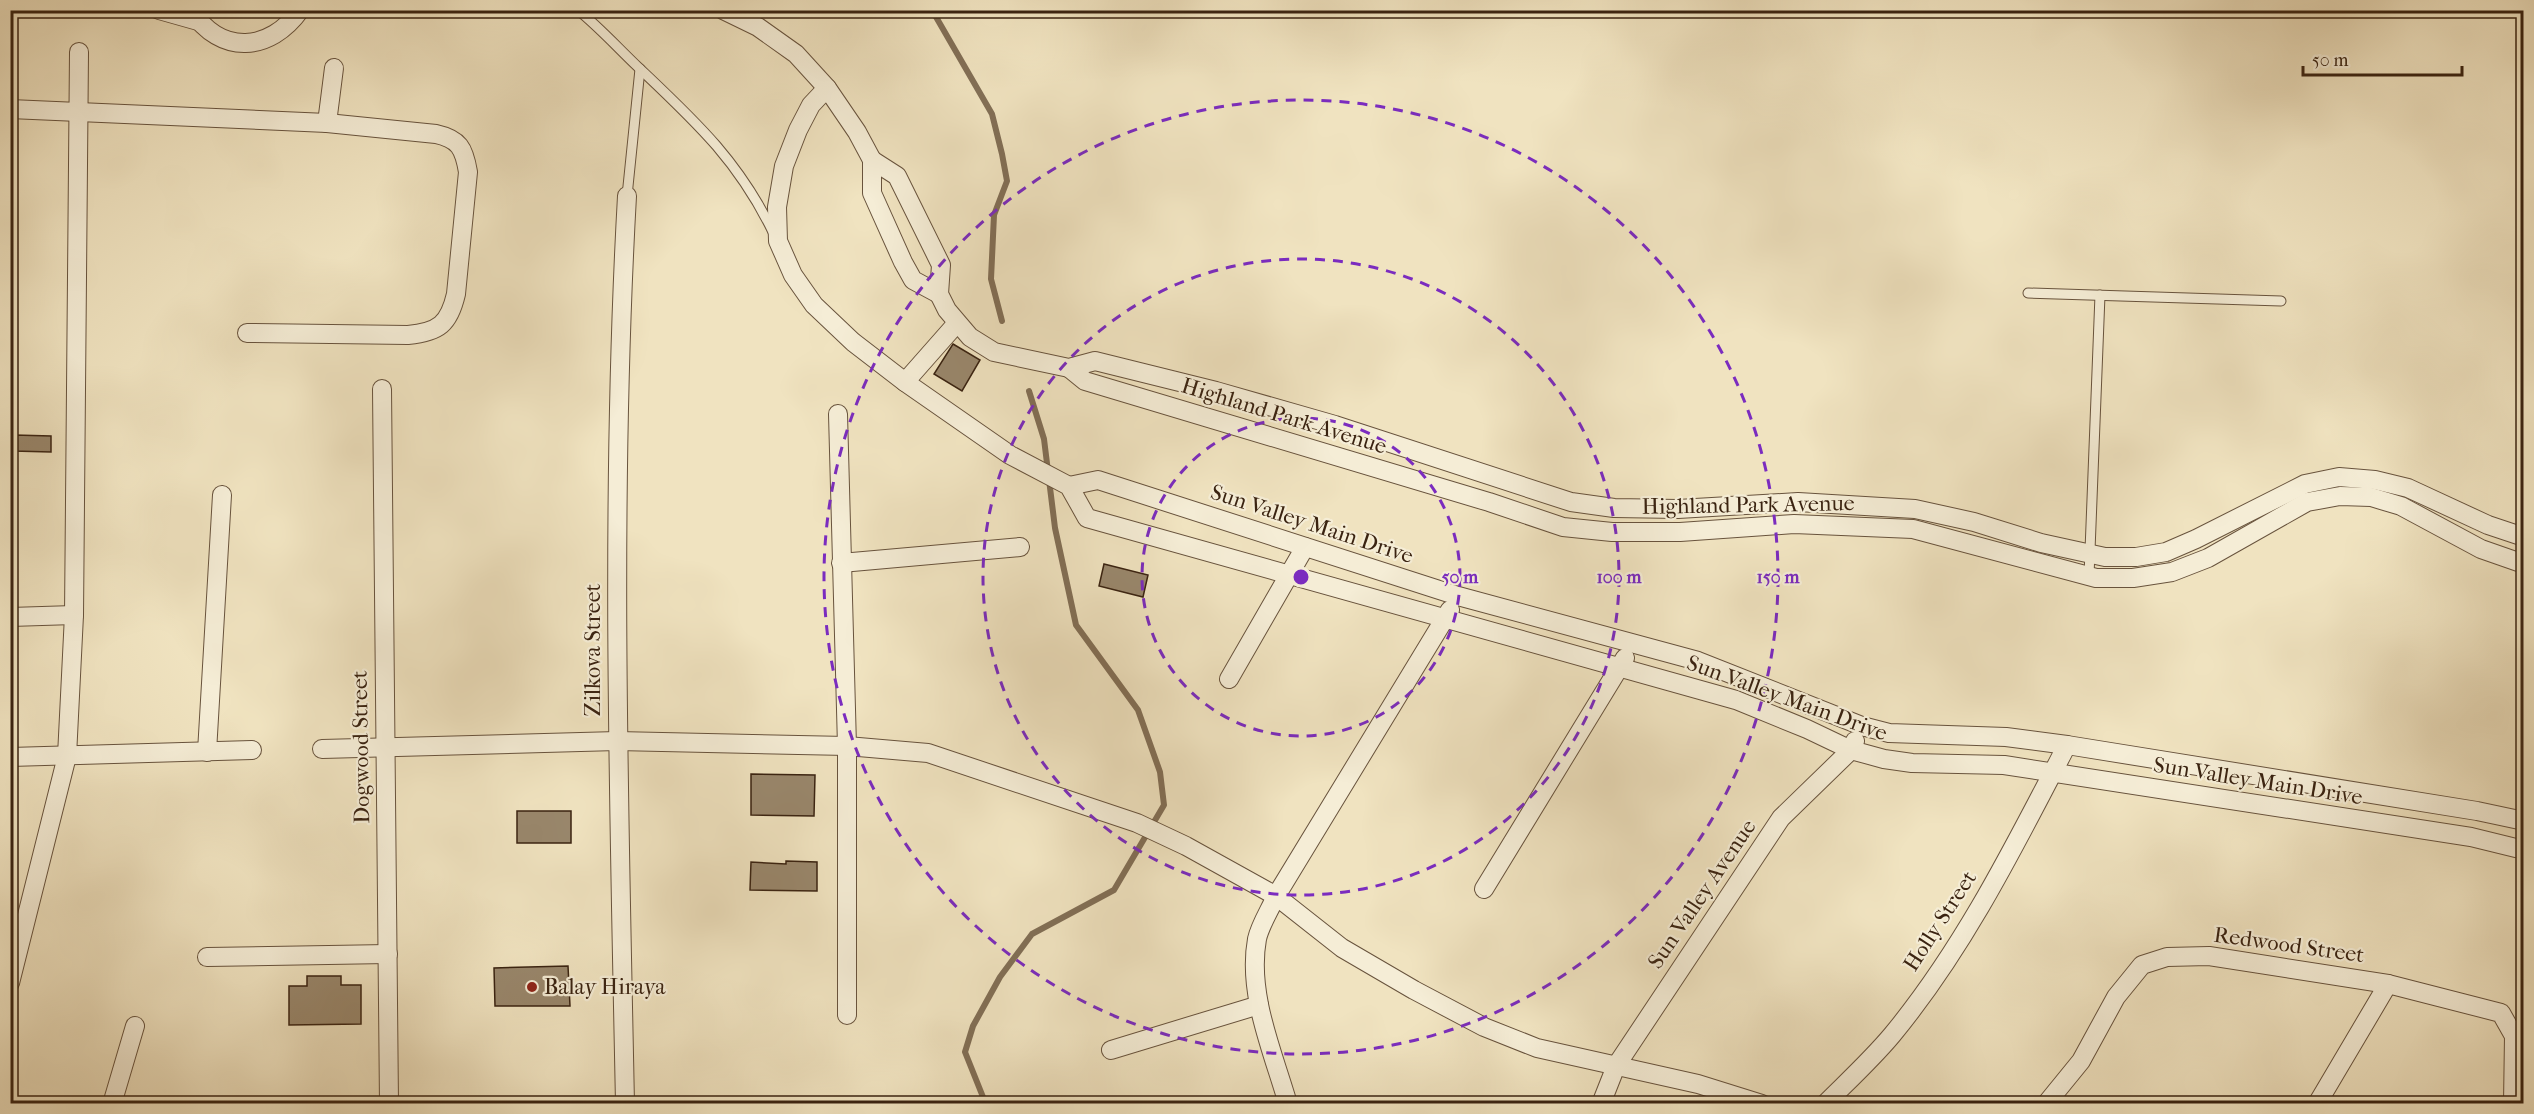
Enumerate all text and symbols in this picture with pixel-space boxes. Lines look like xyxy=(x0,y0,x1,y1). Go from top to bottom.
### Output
scale bar xyxy=(2303,39,2462,77)
text: 50 m xyxy=(2312,50,2349,71)
street label: Highland Park Avenue xyxy=(1178,372,1390,460)
street label: Sun Valley Main Drive xyxy=(1207,479,1417,569)
street label: Highland Park Avenue xyxy=(1641,490,1855,520)
centre of rings xyxy=(1291,567,1311,587)
text: 50 m xyxy=(1442,567,1479,588)
text: 100 m xyxy=(1596,567,1643,588)
text: 150 m xyxy=(1757,567,1800,588)
street label: Zilkova Street xyxy=(580,583,606,716)
street label: Sun Valley Main Drive xyxy=(1683,650,1891,746)
street label: Dogwood Street xyxy=(347,670,375,824)
street label: Sun Valley Main Drive xyxy=(2152,752,2365,810)
street label: Sun Valley Avenue xyxy=(1642,814,1762,974)
street label: Holly Street xyxy=(1898,866,1982,976)
street label: Redwood Street xyxy=(2212,922,2366,968)
place label: Balay Hiraya xyxy=(544,974,666,1000)
marker: Balay Hiraya xyxy=(525,980,539,994)

